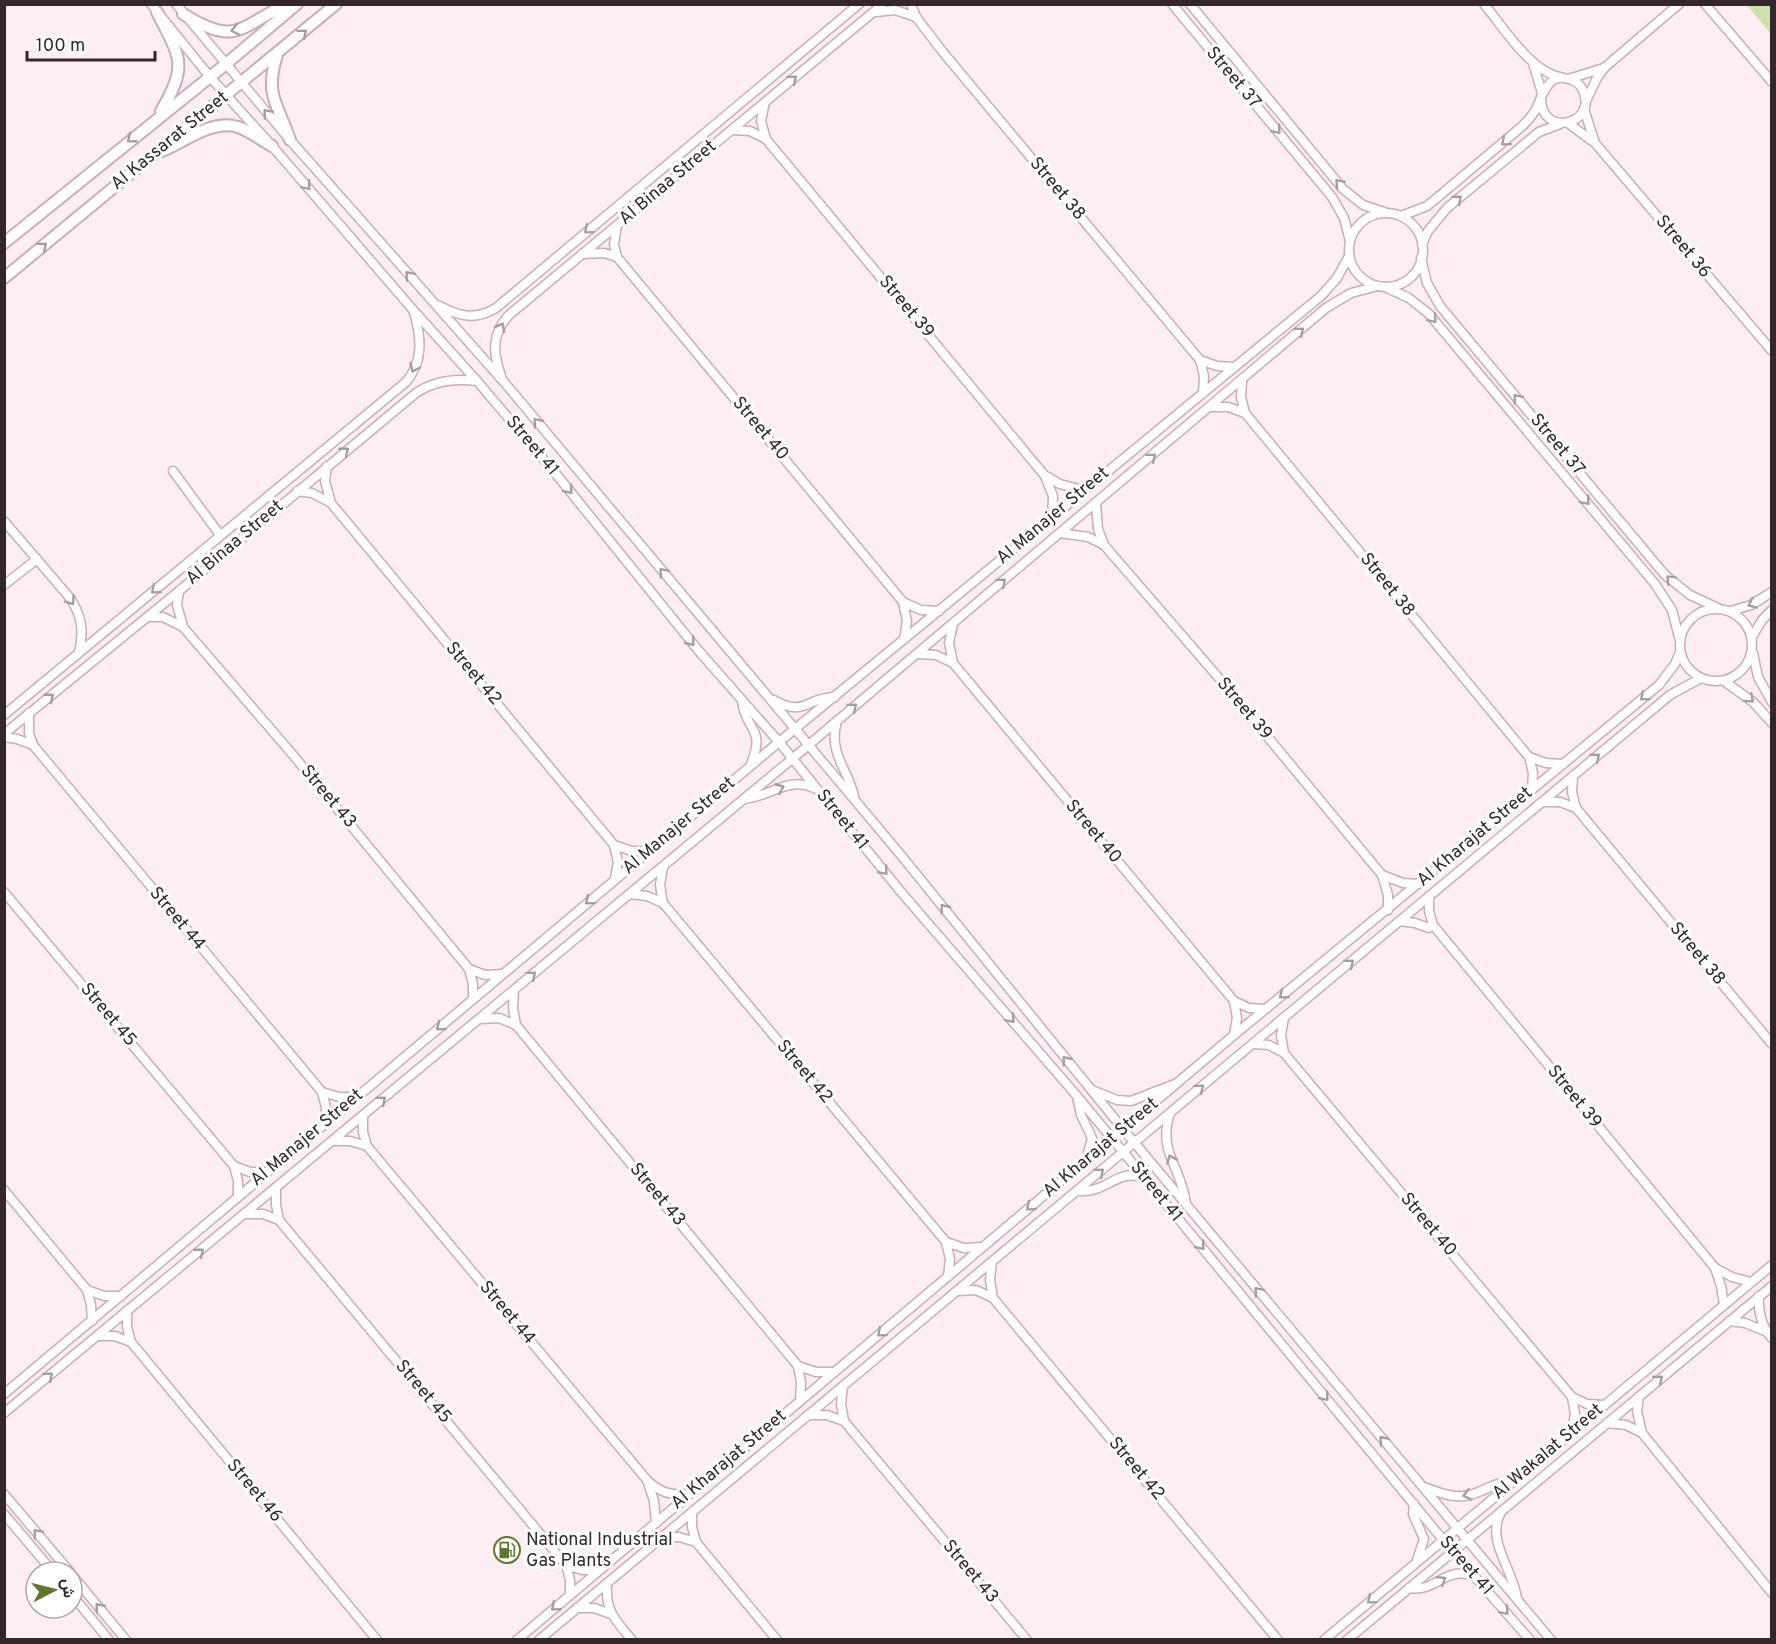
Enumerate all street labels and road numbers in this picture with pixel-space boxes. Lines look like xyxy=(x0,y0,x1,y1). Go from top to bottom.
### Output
street label: Street 37 xyxy=(1200,42,1266,114)
street label: Al Kassarat Street xyxy=(106,86,234,196)
street label: Al Binaa Street xyxy=(614,135,722,231)
street label: Street 38 xyxy=(1024,153,1090,225)
street label: Street 36 xyxy=(1650,211,1716,283)
street label: Street 39 xyxy=(873,271,939,343)
street label: Street 40 xyxy=(727,392,793,466)
street label: Street 37 xyxy=(1524,409,1590,481)
street label: Street 41 xyxy=(500,411,564,481)
street label: Al Manajer Street xyxy=(992,462,1114,570)
street label: Al Binaa Street xyxy=(181,495,289,591)
street label: Street 38 xyxy=(1354,548,1420,622)
street label: Street 42 xyxy=(440,638,506,710)
street label: Street 39 xyxy=(1211,673,1277,745)
street label: Street 43 xyxy=(295,761,361,833)
street label: Al Manajer Street xyxy=(618,772,740,880)
street label: Al Kharajat Street xyxy=(1412,782,1538,892)
street label: Street 41 xyxy=(811,785,873,855)
street label: Street 40 xyxy=(1060,795,1126,869)
street label: Street 44 xyxy=(144,882,210,956)
street label: Street 38 xyxy=(1664,918,1730,990)
street label: Street 45 xyxy=(75,978,141,1052)
street label: Street 42 xyxy=(771,1036,837,1108)
street label: Street 39 xyxy=(1541,1061,1607,1133)
street label: Al Manajer Street xyxy=(246,1084,368,1192)
street label: Al Kharajat Street xyxy=(1038,1093,1164,1203)
street label: Street 41 xyxy=(1125,1157,1187,1227)
street label: Street 43 xyxy=(624,1159,690,1231)
street label: Street 40 xyxy=(1395,1188,1461,1262)
street label: Street 44 xyxy=(474,1276,540,1350)
street label: Street 45 xyxy=(390,1355,456,1429)
street label: Al Wakalat Street xyxy=(1488,1399,1608,1505)
street label: Al Kharajat Street xyxy=(666,1405,792,1515)
street label: Street 42 xyxy=(1103,1433,1169,1505)
street label: Street 46 xyxy=(221,1455,287,1527)
street label: Street 41 xyxy=(1434,1531,1498,1601)
street label: Street 43 xyxy=(937,1536,1003,1608)

